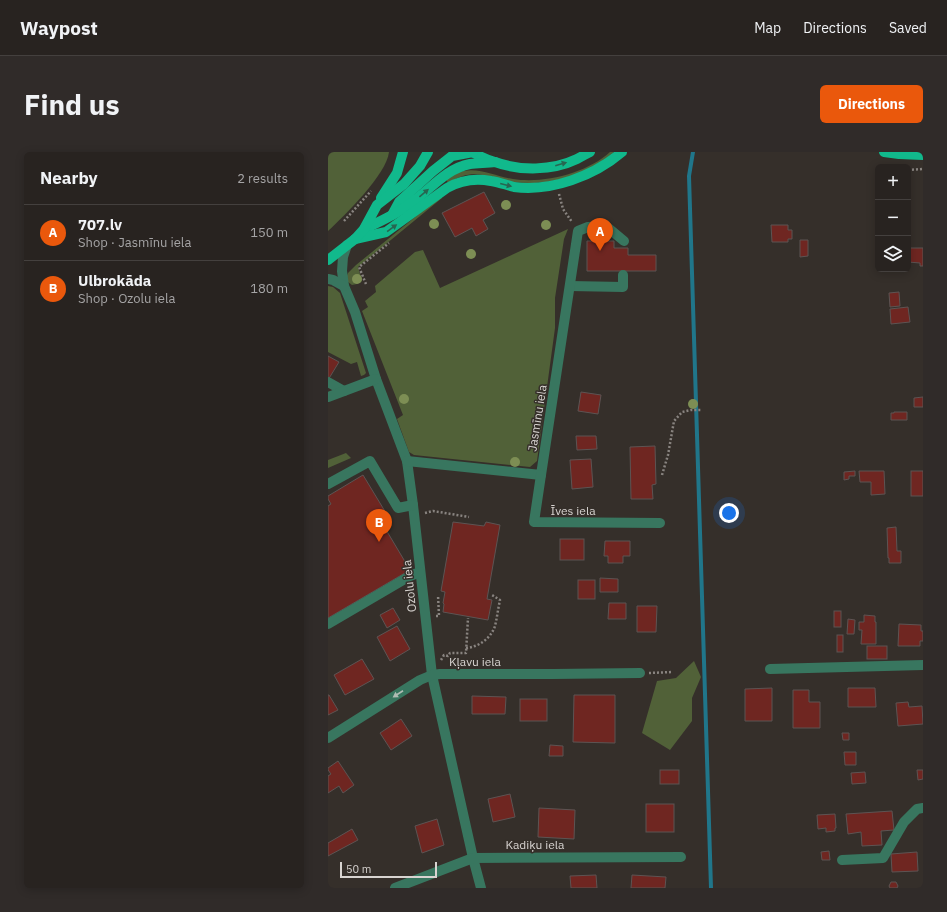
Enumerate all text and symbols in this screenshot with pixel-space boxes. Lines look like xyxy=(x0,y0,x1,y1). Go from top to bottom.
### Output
text: Waypost xyxy=(20,16,98,40)
text: Map xyxy=(754,19,781,37)
text: Directions xyxy=(803,19,867,37)
text: Saved xyxy=(889,19,927,37)
button: Directions xyxy=(820,85,923,123)
text: Find us xyxy=(24,86,120,123)
one-way arrow xyxy=(555,161,567,167)
map controls xyxy=(875,164,911,272)
button: + xyxy=(875,164,911,200)
text: Nearby xyxy=(40,167,98,189)
text: 2 results xyxy=(237,170,288,187)
one-way arrow xyxy=(500,182,513,188)
one-way arrow xyxy=(418,188,429,197)
button: − xyxy=(875,200,911,236)
text: 707.lv xyxy=(78,215,122,234)
pin: A xyxy=(587,218,613,251)
text: A xyxy=(49,224,57,241)
text: 150 m xyxy=(250,224,288,241)
one-way arrow xyxy=(386,224,397,232)
text: Shop · Jasmīnu iela xyxy=(78,234,191,251)
button: layers xyxy=(875,236,911,272)
text: Ulbrokāda xyxy=(78,271,151,290)
text: B xyxy=(49,280,57,297)
text: 180 m xyxy=(250,280,288,297)
text: Shop · Ozolu iela xyxy=(78,290,175,307)
street label: Jasmīnu iela xyxy=(524,383,550,453)
street label: Īves iela xyxy=(550,503,596,518)
your location xyxy=(719,503,739,523)
pin: B xyxy=(366,509,392,542)
street label: Ozolu iela xyxy=(399,558,419,613)
street label: Kļavu iela xyxy=(449,654,502,669)
one-way arrow xyxy=(392,690,404,697)
street label: Kadiķu iela xyxy=(506,837,565,852)
scale bar xyxy=(340,860,437,879)
text: 50 m xyxy=(346,862,371,876)

